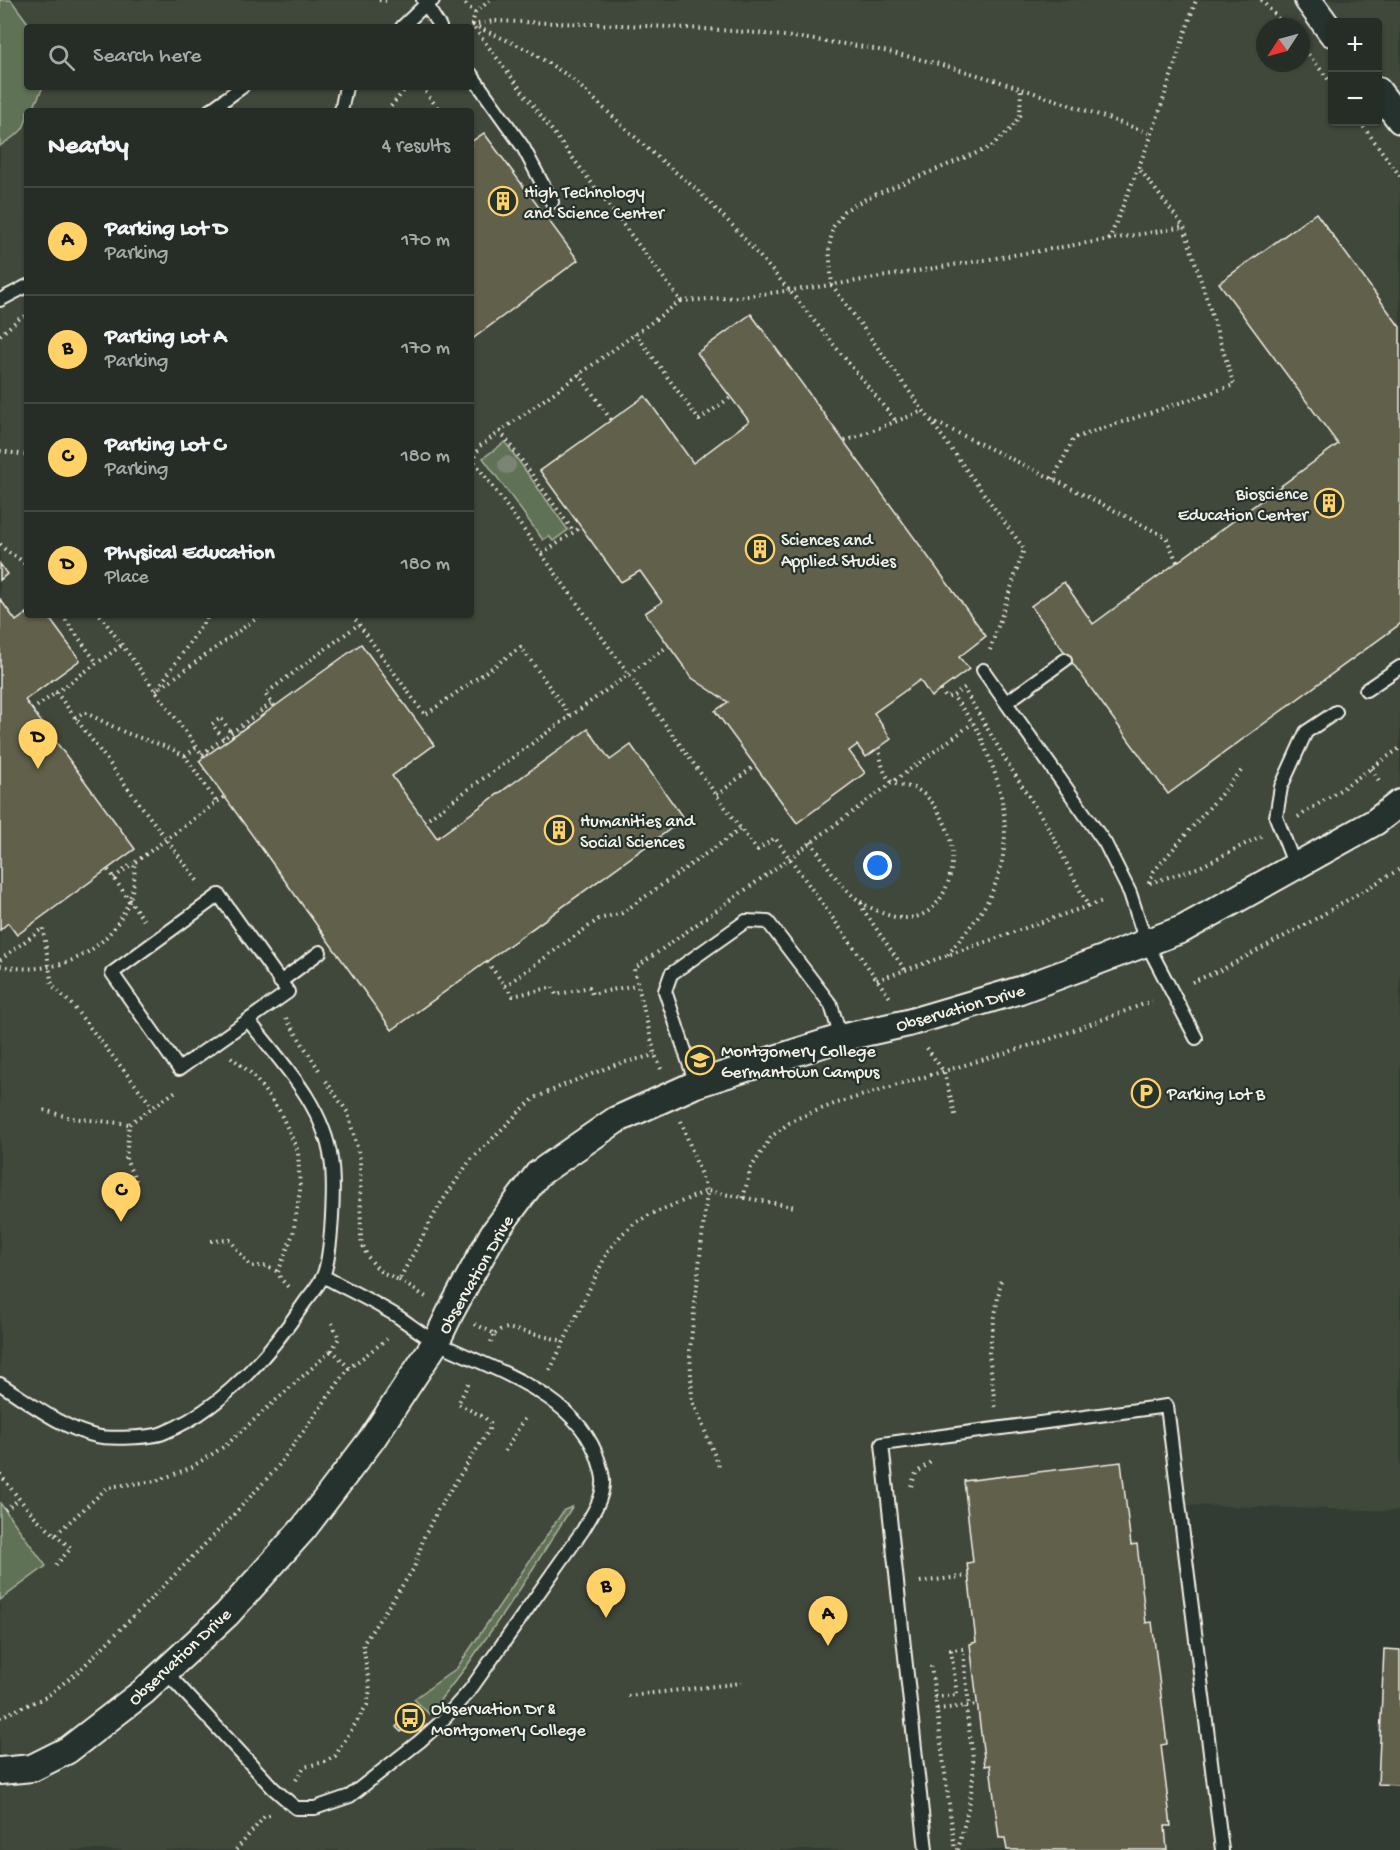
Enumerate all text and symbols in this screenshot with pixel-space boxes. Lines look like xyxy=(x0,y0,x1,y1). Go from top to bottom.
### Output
north arrow xyxy=(1256,18,1310,72)
map controls xyxy=(1328,18,1382,126)
button: + xyxy=(1328,18,1382,72)
search box xyxy=(24,24,474,90)
icon: search xyxy=(45,41,78,74)
text: Search here xyxy=(93,44,201,70)
button: − xyxy=(1328,72,1382,126)
text: Nearby xyxy=(48,132,129,163)
text: 4 results xyxy=(382,136,450,159)
place label: High Technology and Science Center xyxy=(524,183,665,225)
building icon: High Technology and Science Center xyxy=(487,185,519,217)
text: Parking Lot D xyxy=(105,217,228,243)
text: A xyxy=(62,230,73,253)
text: 170 m xyxy=(401,230,450,253)
text: Parking xyxy=(105,243,168,266)
text: Parking Lot A xyxy=(105,325,227,351)
text: B xyxy=(62,338,73,361)
text: 170 m xyxy=(401,338,450,361)
text: Parking xyxy=(105,351,168,374)
text: Parking Lot C xyxy=(105,433,225,459)
text: C xyxy=(62,446,73,469)
text: 180 m xyxy=(401,446,450,469)
text: Parking xyxy=(105,459,168,482)
place label: Bioscience Education Center xyxy=(1178,485,1310,527)
building icon: Bioscience Education Center xyxy=(1313,487,1345,519)
place label: Sciences and Applied Studies xyxy=(781,531,897,573)
building icon: Sciences and Applied Studies xyxy=(744,533,776,565)
text: Physical Education xyxy=(105,541,275,567)
text: D xyxy=(61,554,74,577)
text: 180 m xyxy=(401,554,450,577)
text: Place xyxy=(105,567,149,590)
pin: D xyxy=(18,720,57,769)
place label: Humanities and Social Sciences xyxy=(580,812,696,854)
building icon: Humanities and Social Sciences xyxy=(543,814,575,846)
your location xyxy=(863,851,892,880)
street label: Observation Drive xyxy=(894,981,1028,1038)
place label: Montgomery College Germantown Campus xyxy=(721,1042,881,1084)
school or university icon: Montgomery College Germantown Campus xyxy=(684,1044,716,1076)
parking icon: Parking Lot B xyxy=(1130,1077,1162,1109)
place label: Parking Lot B xyxy=(1166,1085,1266,1106)
pin: C xyxy=(102,1172,140,1222)
street label: Observation Drive xyxy=(435,1212,520,1338)
pin: B xyxy=(586,1568,626,1618)
pin: A xyxy=(808,1596,848,1646)
street label: Observation Drive xyxy=(125,1604,237,1711)
place label: Observation Dr & Montgomery College xyxy=(431,1700,586,1742)
bus stop icon: Observation Dr & Montgomery College xyxy=(394,1702,426,1734)

